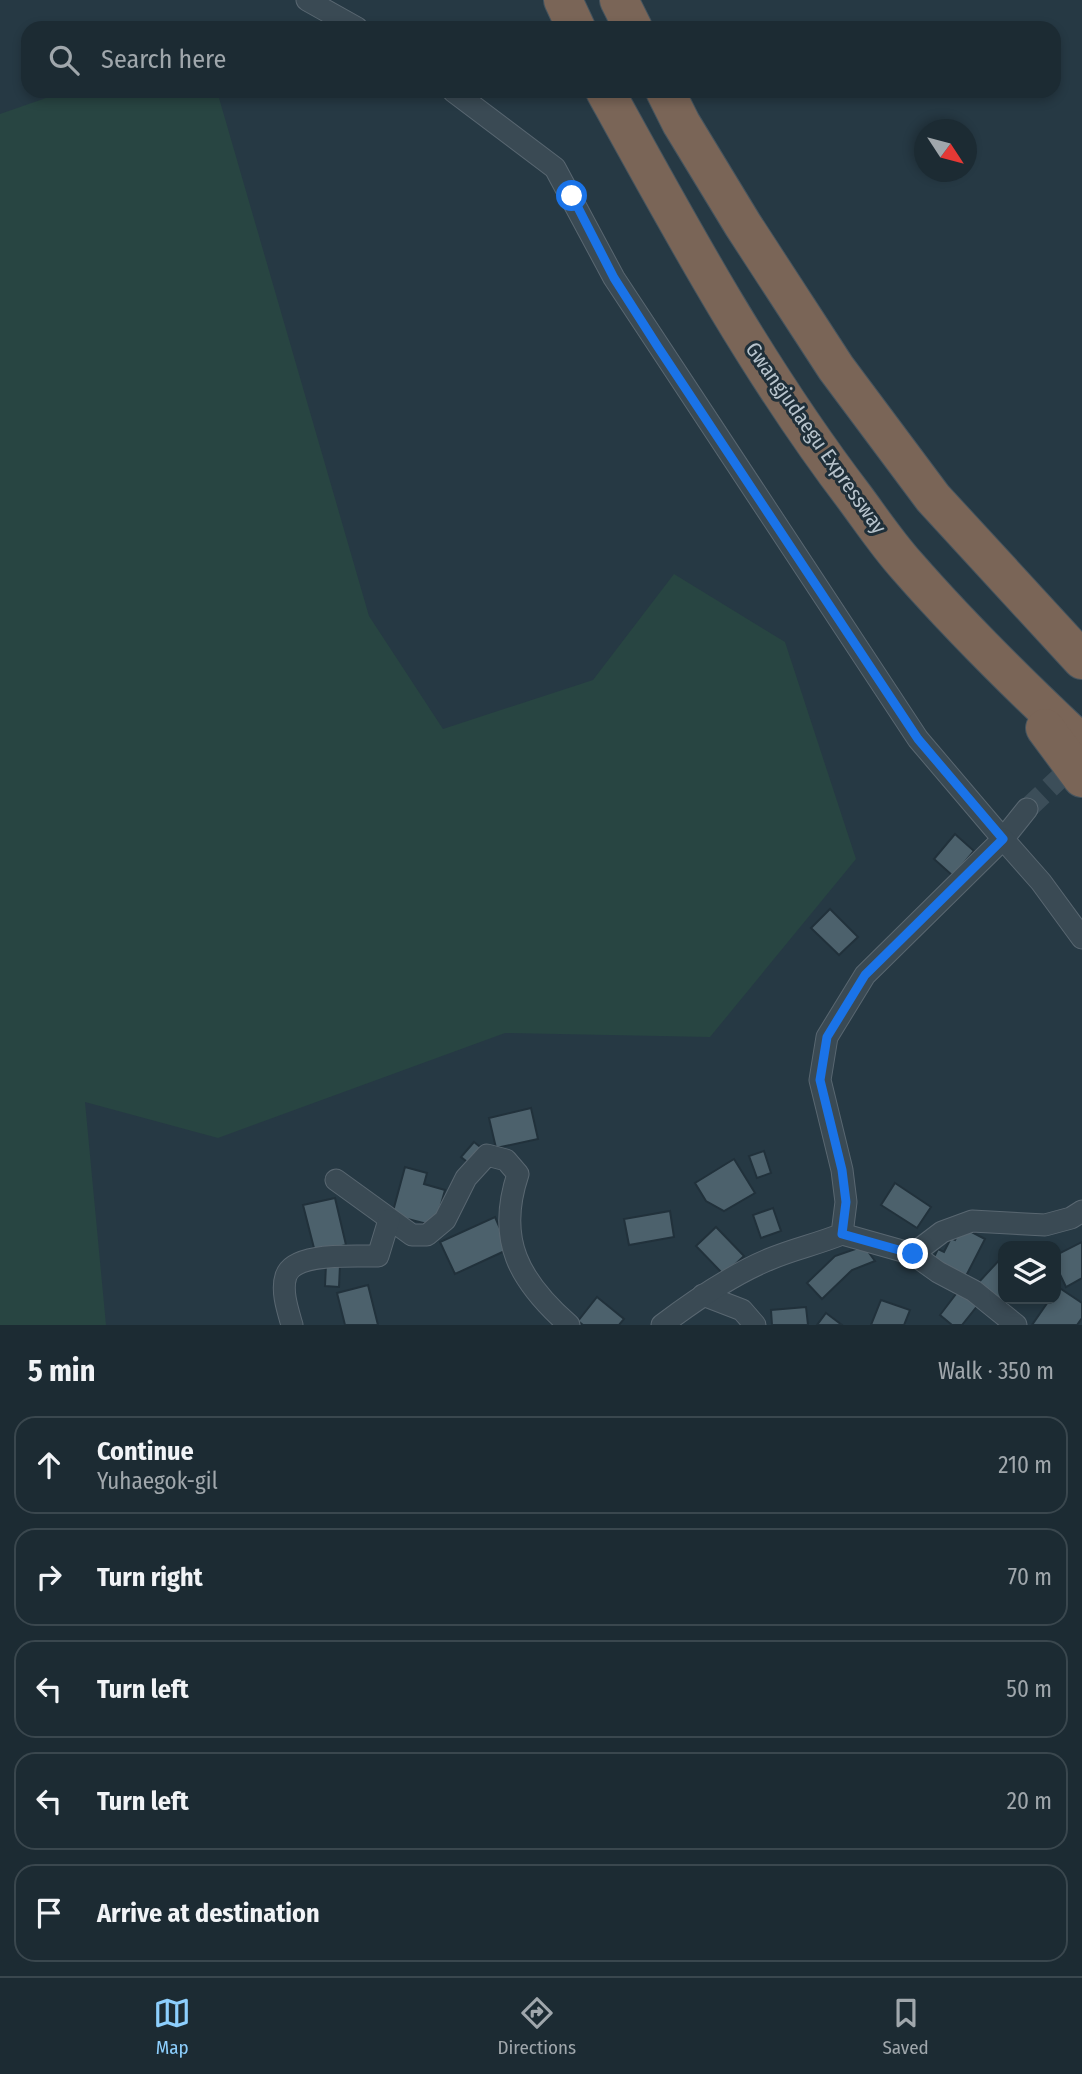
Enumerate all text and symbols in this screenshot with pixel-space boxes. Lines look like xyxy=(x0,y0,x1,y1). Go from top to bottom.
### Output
search box xyxy=(21,21,1061,98)
icon: search xyxy=(45,41,83,79)
text: Search here xyxy=(101,44,226,75)
north arrow xyxy=(914,119,977,182)
route start xyxy=(556,180,587,211)
street label: Gwangjudaegu Expressway xyxy=(740,337,892,539)
route end xyxy=(897,1238,928,1269)
map controls xyxy=(998,1241,1061,1304)
button: layers xyxy=(998,1241,1061,1304)
text: 5 min xyxy=(28,1353,95,1389)
text: Walk · 350 m xyxy=(938,1357,1054,1385)
text: Continue xyxy=(97,1436,194,1467)
icon: ahead xyxy=(30,1446,68,1484)
text: 210 m xyxy=(998,1451,1052,1479)
text: Yuhaegok-gil xyxy=(97,1467,218,1495)
icon: right xyxy=(30,1558,68,1596)
text: Turn right xyxy=(97,1562,203,1593)
text: 70 m xyxy=(1008,1563,1052,1591)
icon: left xyxy=(30,1670,68,1708)
text: Turn left xyxy=(97,1674,189,1705)
text: 50 m xyxy=(1006,1675,1052,1703)
icon: left xyxy=(30,1782,68,1820)
text: Turn left xyxy=(97,1786,189,1817)
text: 20 m xyxy=(1007,1787,1052,1815)
icon: arrive xyxy=(30,1894,68,1932)
text: Arrive at destination xyxy=(97,1898,320,1929)
tab: Map xyxy=(153,1994,191,2059)
tab: Directions xyxy=(497,1994,576,2059)
tab: Saved xyxy=(882,1994,929,2059)

